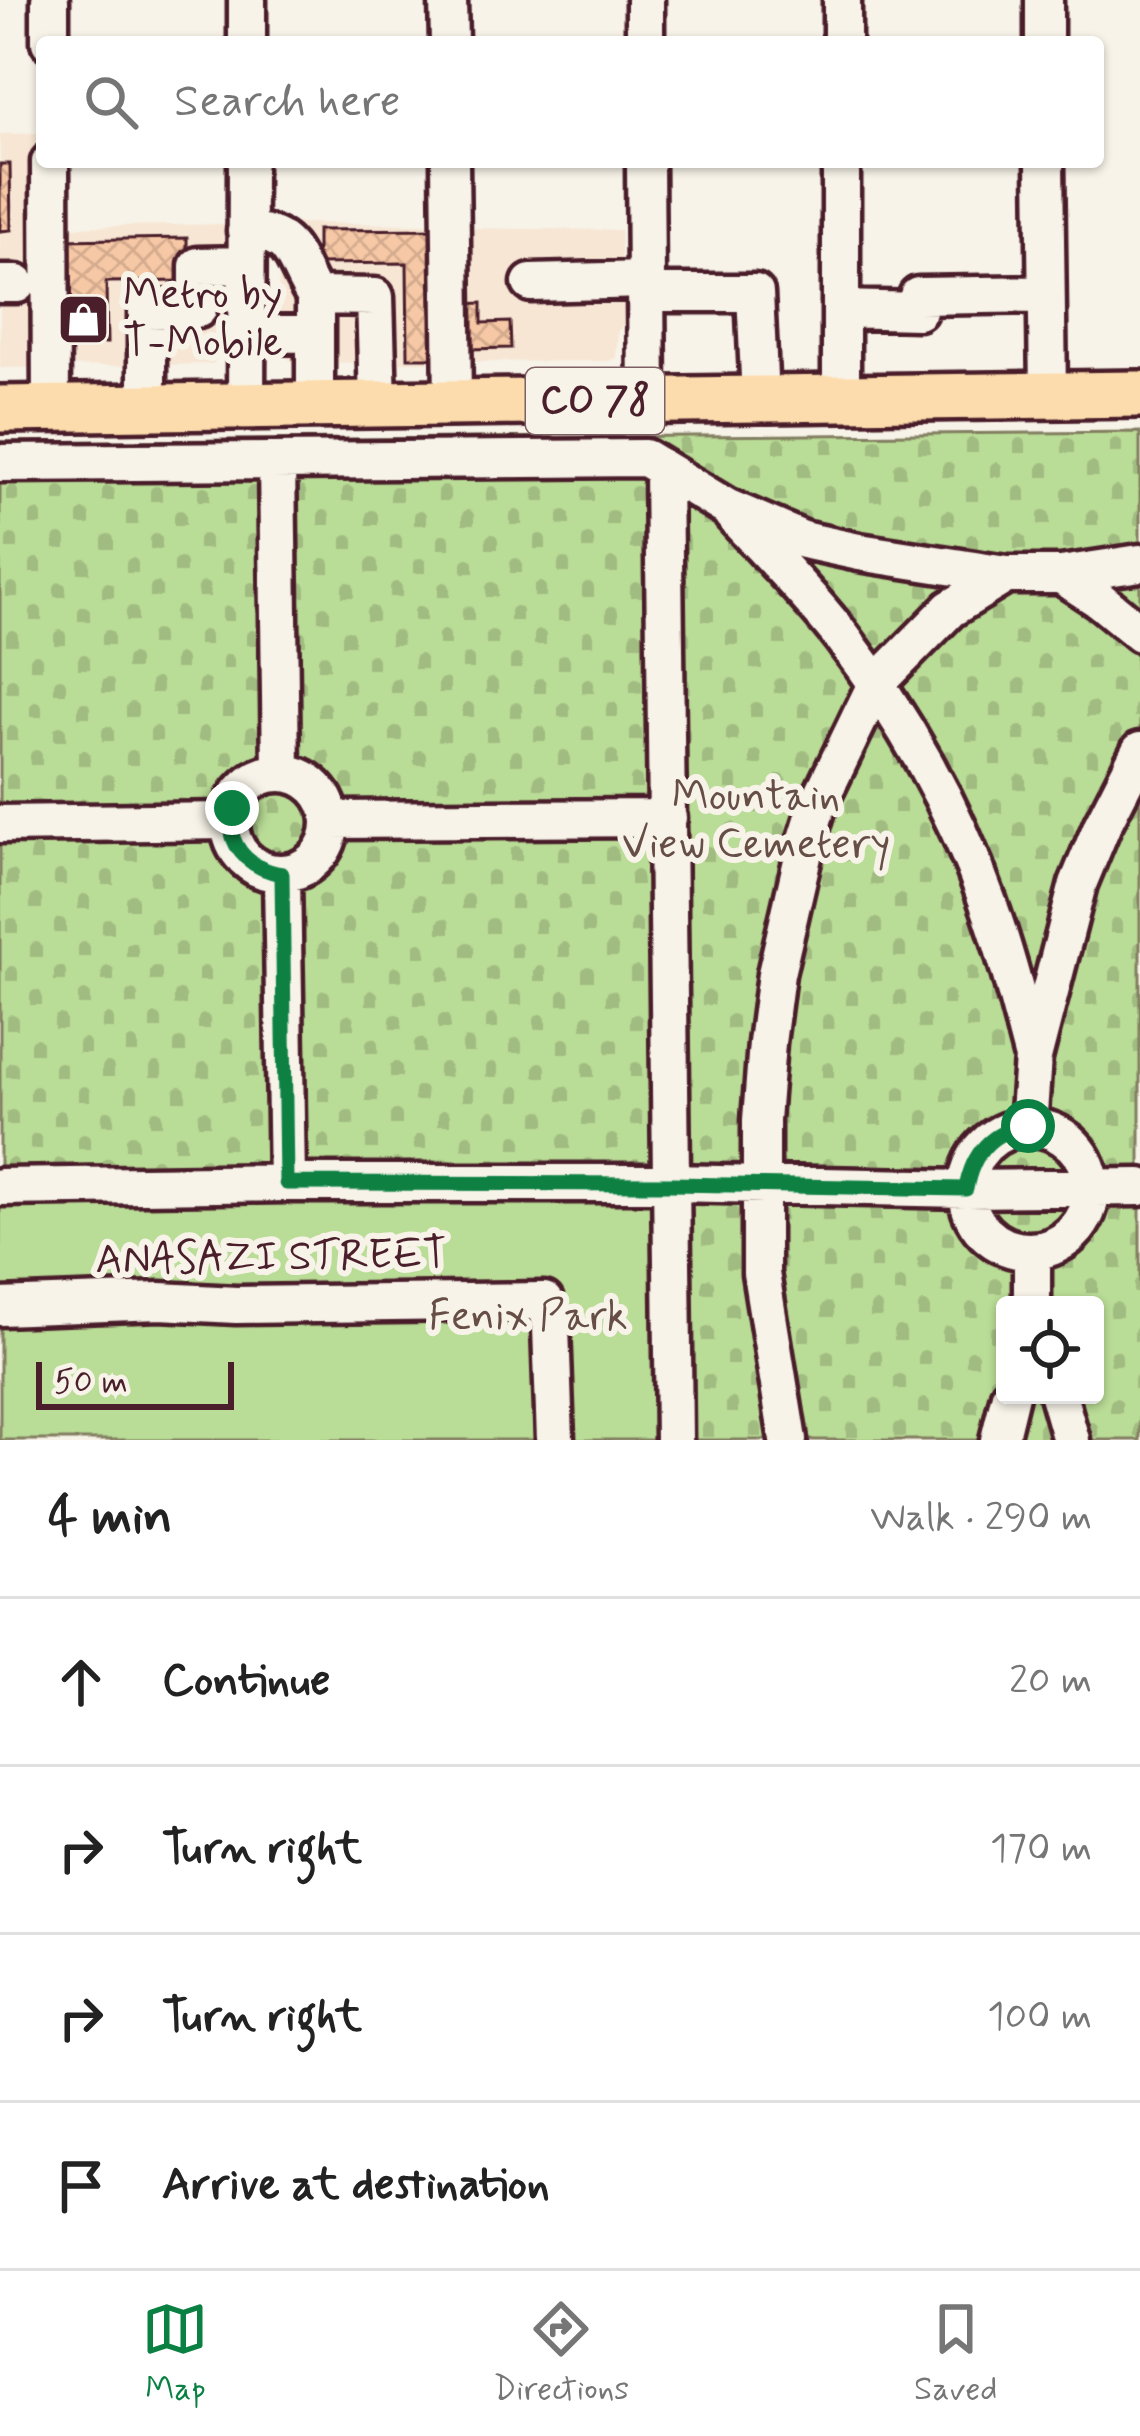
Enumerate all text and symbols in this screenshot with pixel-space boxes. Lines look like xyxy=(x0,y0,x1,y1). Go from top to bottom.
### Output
search box xyxy=(36,36,1104,168)
icon: search xyxy=(78,69,144,135)
text: Search here xyxy=(174,73,401,132)
place label: Metro by T-Mobile xyxy=(123,268,283,371)
shop icon: Metro by T-Mobile xyxy=(56,291,112,347)
road number: CO 78 xyxy=(526,368,664,434)
park label: Mountain View Cemetery xyxy=(622,770,890,873)
route end xyxy=(205,781,259,835)
route start xyxy=(1001,1099,1055,1153)
street label: ANASAZI STREET xyxy=(95,1227,447,1289)
park label: Fenix Park xyxy=(429,1290,627,1345)
map controls xyxy=(996,1296,1104,1404)
button: locate xyxy=(996,1296,1104,1404)
scale bar xyxy=(36,1356,234,1409)
text: 50 m xyxy=(54,1361,128,1405)
text: 4 min xyxy=(48,1485,172,1551)
text: Walk · 290 m xyxy=(870,1493,1092,1544)
icon: ahead xyxy=(48,1649,114,1715)
text: Continue xyxy=(162,1652,330,1711)
text: 20 m xyxy=(1009,1656,1092,1707)
icon: right xyxy=(48,1817,114,1883)
text: Turn right xyxy=(162,1820,362,1879)
text: 170 m xyxy=(990,1824,1092,1875)
icon: right xyxy=(48,1985,114,2051)
text: Turn right xyxy=(162,1988,362,2047)
text: 100 m xyxy=(987,1992,1092,2043)
icon: arrive xyxy=(48,2153,114,2219)
text: Arrive at destination xyxy=(162,2156,550,2215)
tab: Map xyxy=(142,2296,208,2412)
tab: Directions xyxy=(493,2296,629,2412)
tab: Saved xyxy=(914,2296,998,2412)

